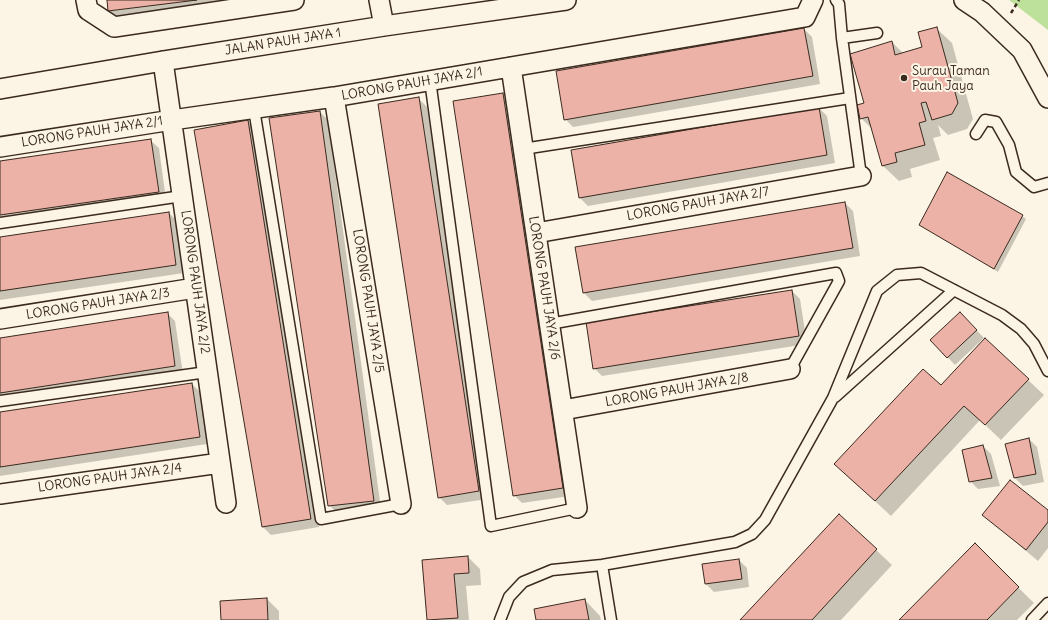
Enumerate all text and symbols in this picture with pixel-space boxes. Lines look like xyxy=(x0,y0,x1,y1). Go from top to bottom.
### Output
street label: JALAN PAUH JAYA 1 xyxy=(224,25,342,59)
place label: Surau Taman Pauh Jaya xyxy=(912,63,990,94)
street label: LORONG PAUH JAYA 2/1 xyxy=(340,64,484,104)
marker: Surau Taman Pauh Jaya xyxy=(899,73,909,83)
street label: LORONG PAUH JAYA 2/1 xyxy=(20,113,164,151)
street label: LORONG PAUH JAYA 2/7 xyxy=(626,184,770,224)
street label: LORONG PAUH JAYA 2/2 xyxy=(177,209,213,355)
street label: LORONG PAUH JAYA 2/6 xyxy=(525,215,563,361)
street label: LORONG PAUH JAYA 2/5 xyxy=(349,228,387,374)
street label: LORONG PAUH JAYA 2/3 xyxy=(25,285,171,323)
street label: LORONG PAUH JAYA 2/8 xyxy=(604,370,750,410)
street label: LORONG PAUH JAYA 2/4 xyxy=(37,460,183,496)

